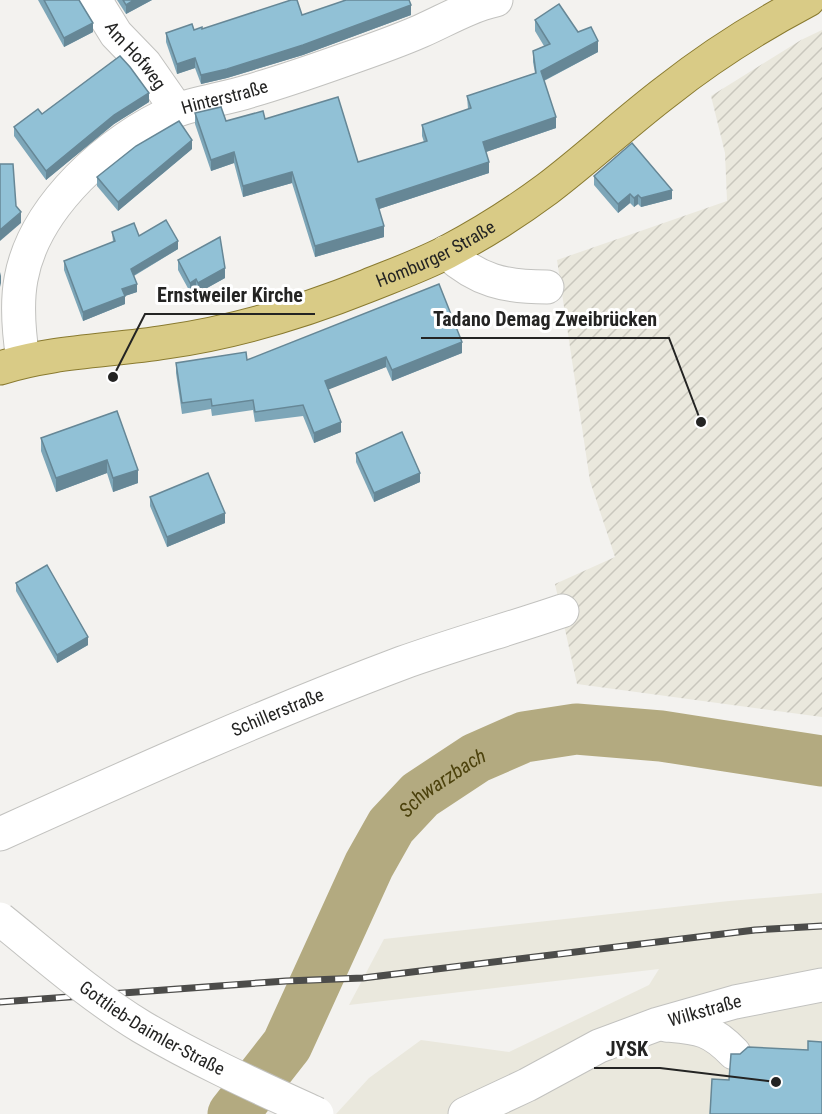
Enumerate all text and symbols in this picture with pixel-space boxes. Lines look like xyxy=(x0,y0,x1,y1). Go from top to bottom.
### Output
street label: Am Hofweg xyxy=(101,18,170,93)
street label: Hinterstraße xyxy=(179,75,270,118)
street label: Homburger Straße xyxy=(373,216,499,291)
callout: Ernstweiler Kirche xyxy=(145,276,315,314)
text: Ernstweiler Kirche xyxy=(157,283,303,307)
callout: Tadano Demag Zweibrücken xyxy=(421,300,669,338)
text: Tadano Demag Zweibrücken xyxy=(433,307,657,331)
street label: Schillerstraße xyxy=(228,684,327,740)
water label: Schwarzbach xyxy=(394,743,489,822)
street label: Gottlieb-Daimler-Straße xyxy=(76,976,228,1079)
street label: Wilkstraße xyxy=(666,990,743,1031)
callout: JYSK xyxy=(594,1030,660,1068)
text: JYSK xyxy=(606,1037,649,1061)

